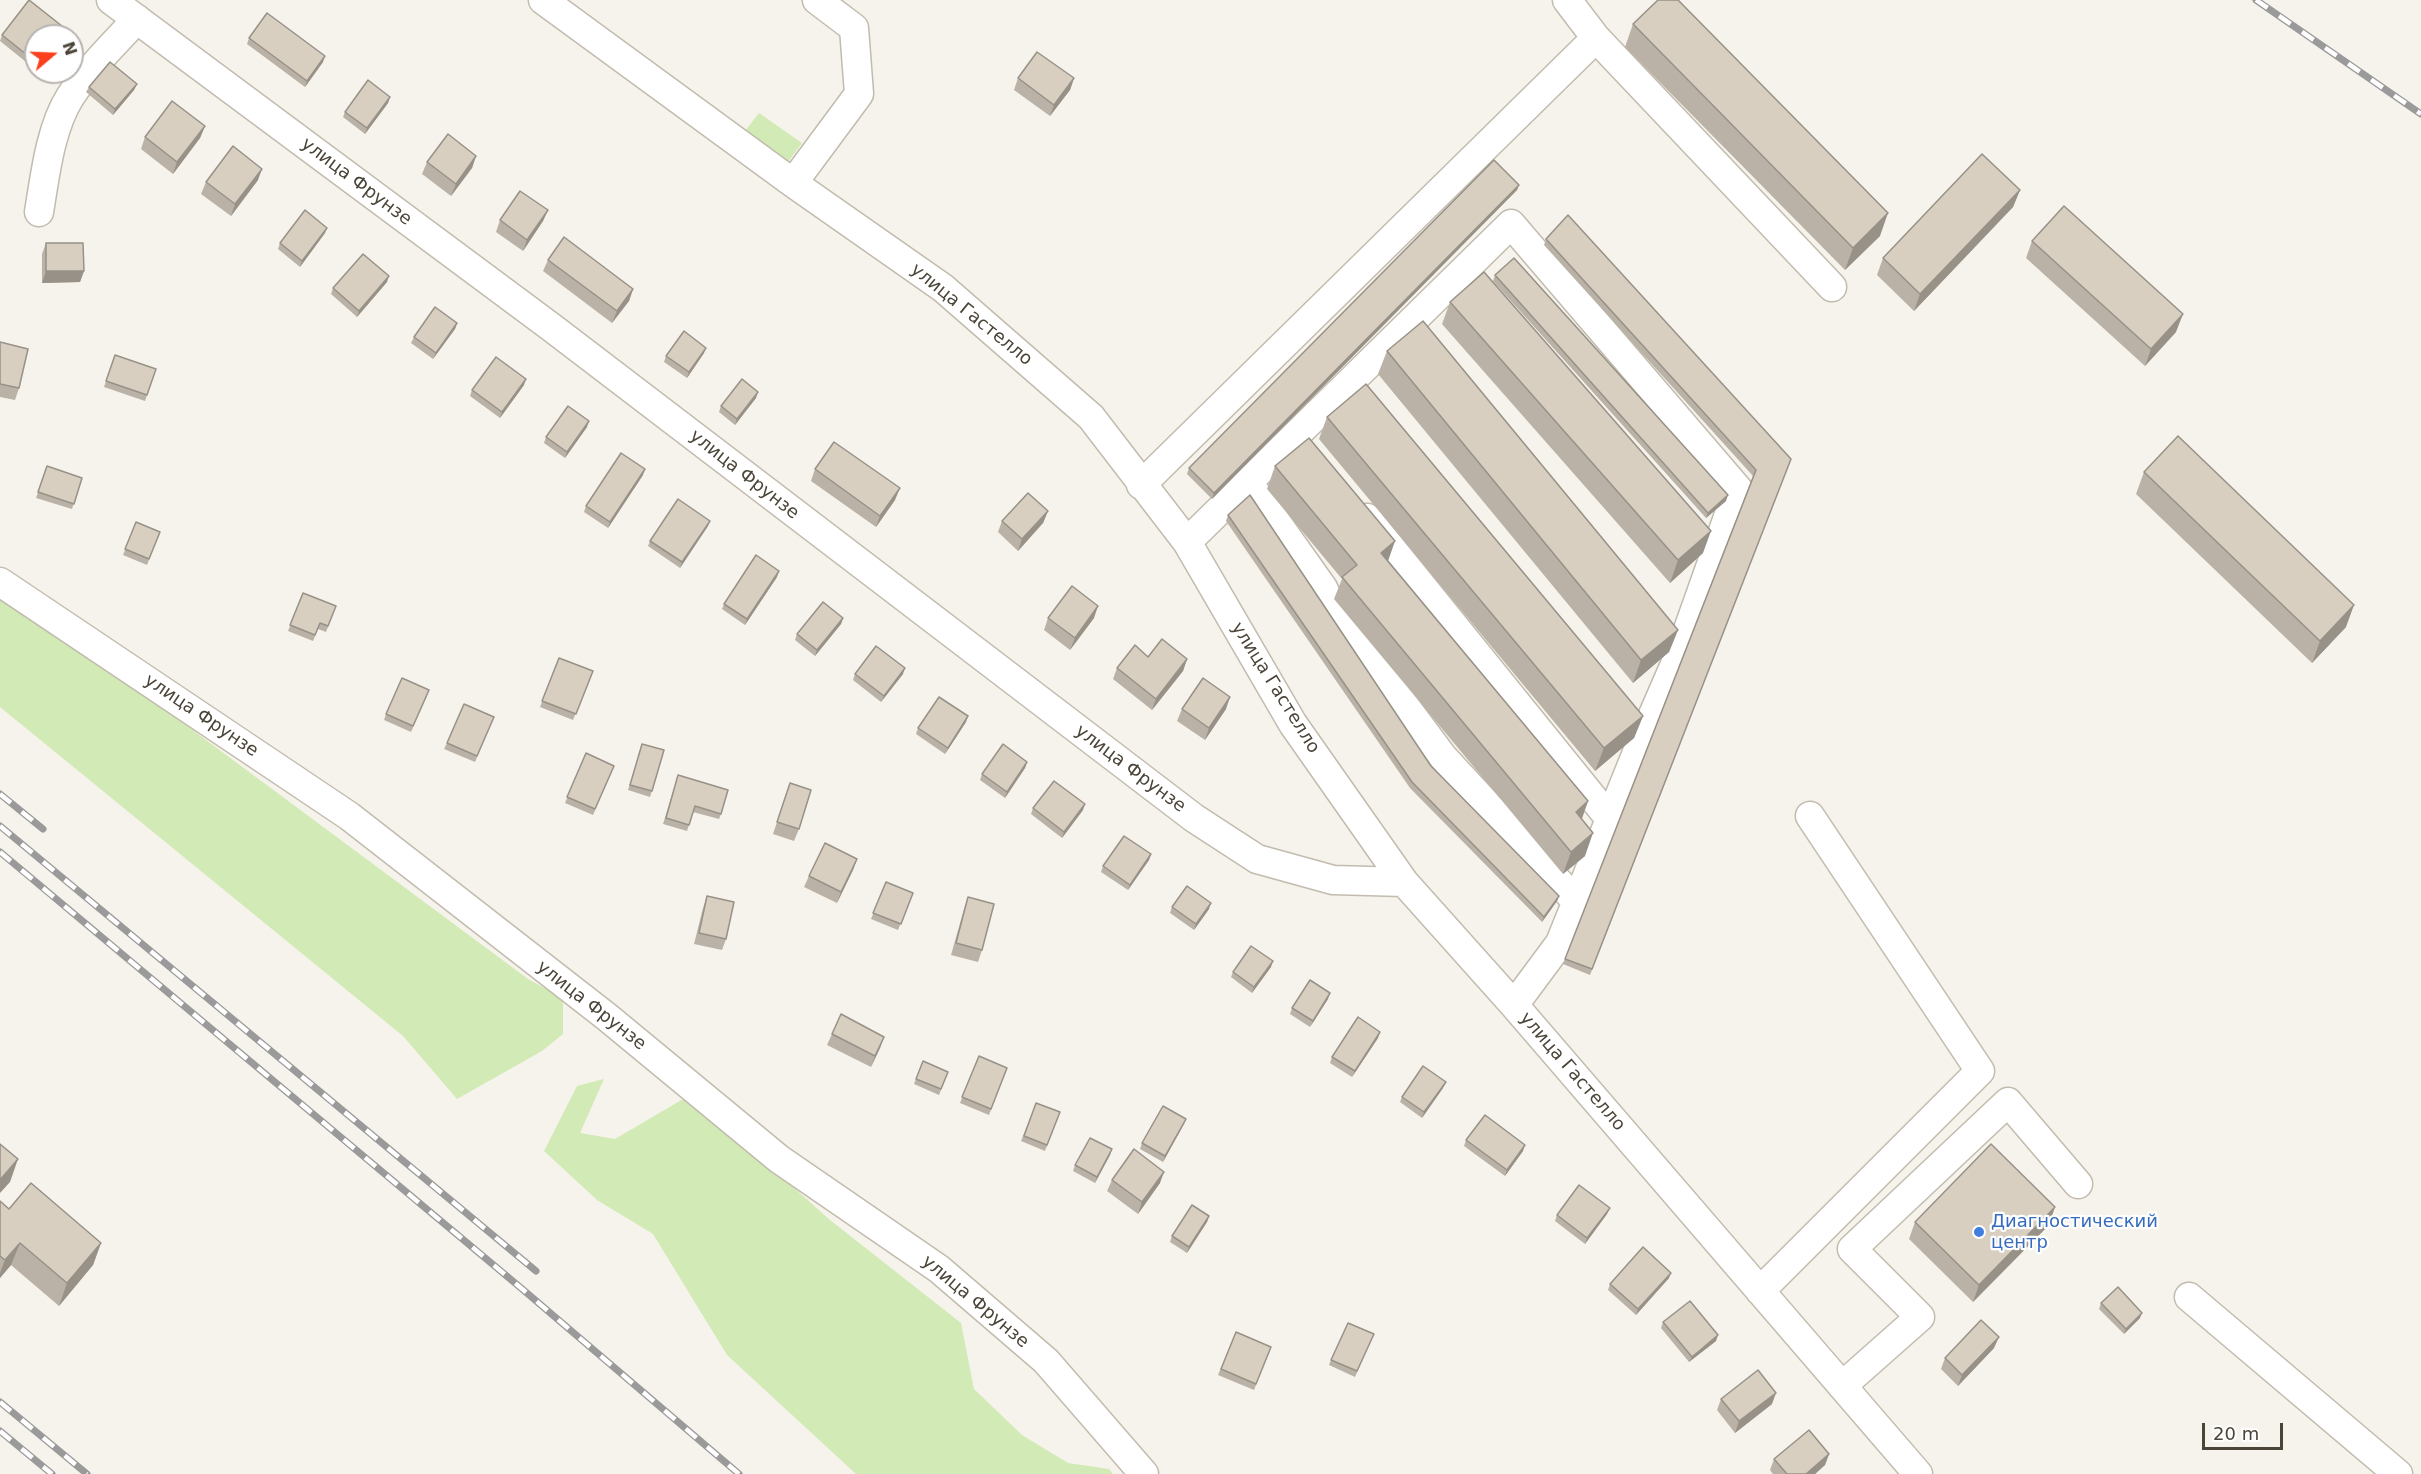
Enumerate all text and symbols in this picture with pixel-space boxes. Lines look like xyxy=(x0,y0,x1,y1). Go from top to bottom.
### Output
north arrow xyxy=(24,24,84,84)
text: N xyxy=(58,39,81,58)
street label: улица Фрунзе xyxy=(296,133,416,231)
street label: улица Гастелло xyxy=(906,259,1036,371)
street label: улица Фрунзе xyxy=(685,426,803,524)
street label: улица Гастелло xyxy=(1226,619,1324,757)
street label: улица Фрунзе xyxy=(140,670,262,762)
street label: улица Фрунзе xyxy=(1070,720,1190,818)
street label: улица Фрунзе xyxy=(532,957,650,1055)
street label: улица Гастелло xyxy=(1515,1008,1629,1136)
place label: Диагностический центр xyxy=(1991,1211,2158,1254)
marker: Диагностический центр xyxy=(1972,1225,1986,1239)
street label: улица Фрунзе xyxy=(917,1251,1033,1353)
scale bar xyxy=(2205,1411,2286,1449)
text: 20 m xyxy=(2213,1423,2259,1444)

